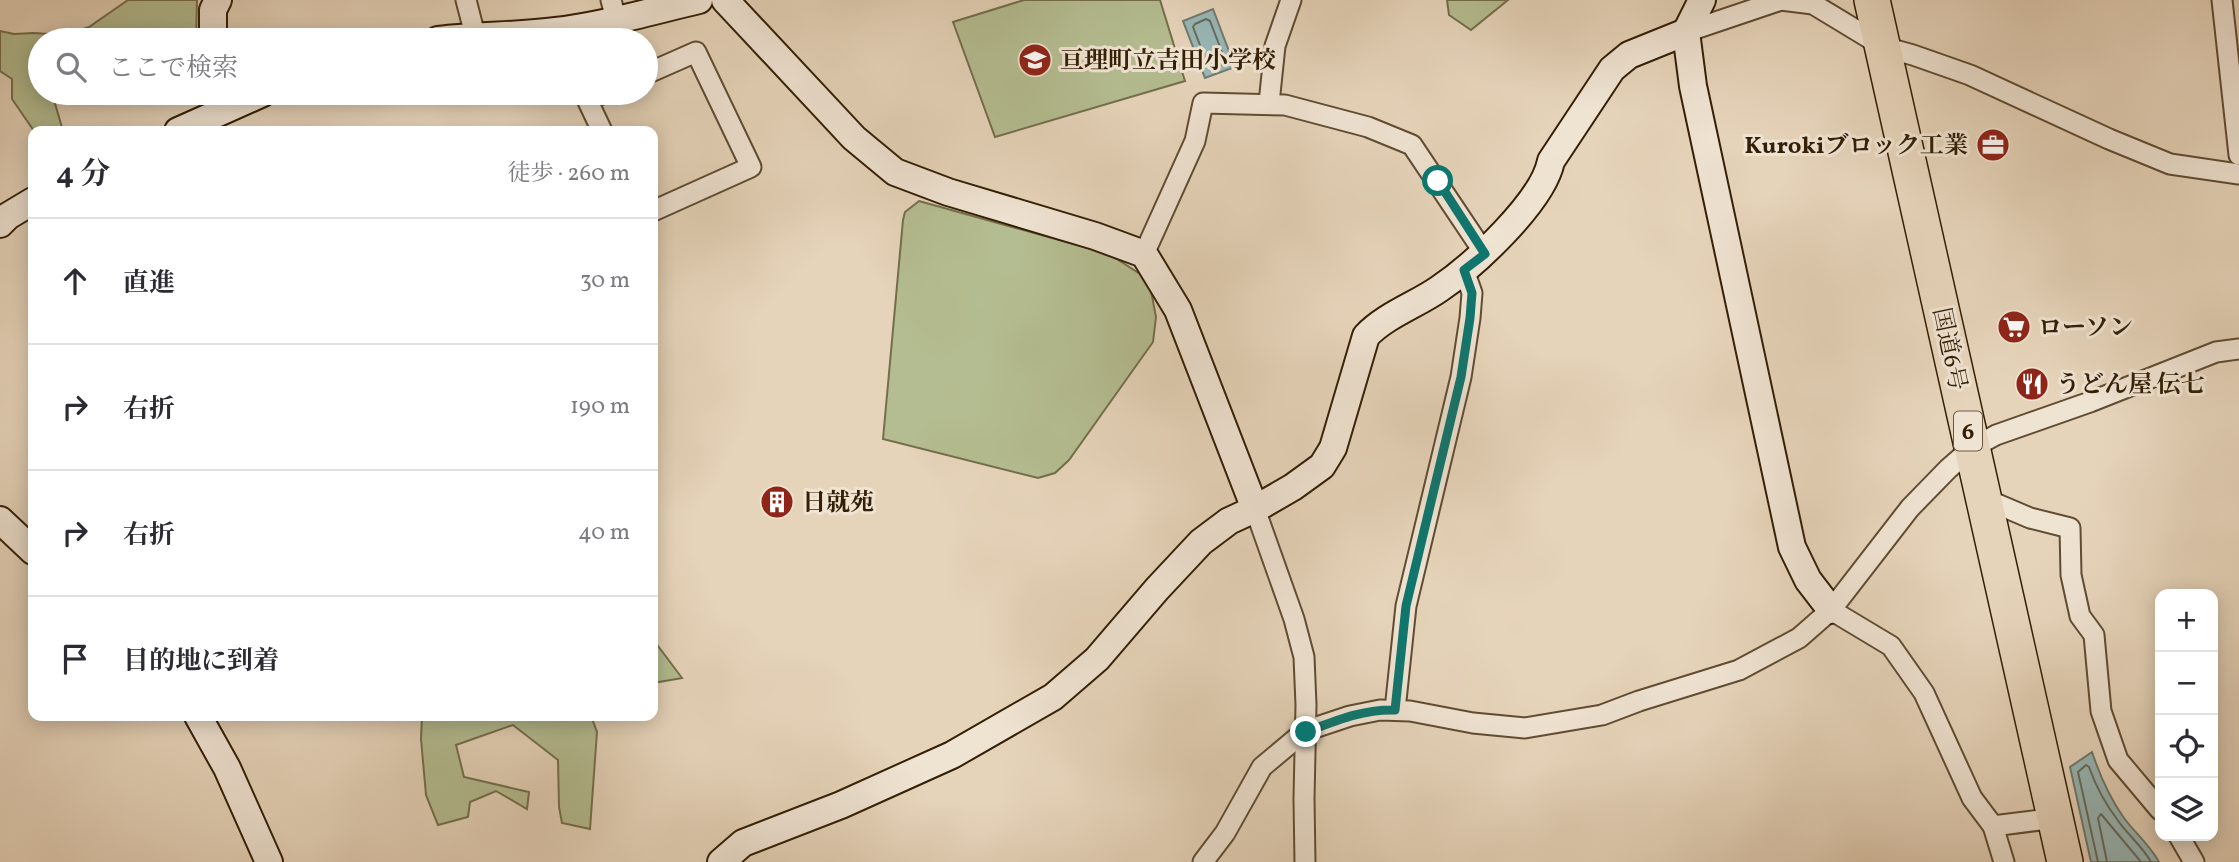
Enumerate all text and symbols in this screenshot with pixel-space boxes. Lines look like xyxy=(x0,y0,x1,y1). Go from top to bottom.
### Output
search box xyxy=(28,28,658,105)
school or university icon: 亘理町立吉田小学校 xyxy=(1016,41,1054,79)
place label: 亘理町立吉田小学校 xyxy=(1060,45,1276,79)
icon: search xyxy=(52,48,90,86)
text: ここで検索 xyxy=(108,51,238,87)
office icon: Kurokiブロック工業 xyxy=(1974,126,2012,164)
place label: Kurokiブロック工業 xyxy=(1744,130,1968,164)
text: 4 分 xyxy=(56,154,110,196)
text: 徒歩 · 260 m xyxy=(508,158,630,190)
route start xyxy=(1422,165,1453,196)
icon: ahead xyxy=(56,262,94,300)
text: 30 m xyxy=(580,265,630,297)
text: 直進 xyxy=(123,266,175,302)
street label: 国道6号 xyxy=(1923,305,1973,394)
supermarket icon: ローソン xyxy=(1995,308,2033,346)
place label: ローソン xyxy=(2038,312,2133,346)
restaurant icon: うどん屋 伝七 xyxy=(2013,365,2051,403)
place label: うどん屋 伝七 xyxy=(2056,369,2205,403)
icon: right xyxy=(56,388,94,426)
text: 190 m xyxy=(570,391,630,423)
text: 右折 xyxy=(123,392,175,428)
road number: 6 xyxy=(1954,412,1982,450)
building icon: 日就苑 xyxy=(758,483,796,521)
place label: 日就苑 xyxy=(802,487,874,521)
icon: right xyxy=(56,514,94,552)
text: 40 m xyxy=(578,517,630,549)
text: 右折 xyxy=(123,518,175,554)
map controls xyxy=(2155,589,2218,841)
button: + xyxy=(2155,589,2218,652)
icon: arrive xyxy=(56,640,94,678)
text: 目的地に到着 xyxy=(123,644,279,680)
button: − xyxy=(2155,652,2218,715)
button: locate xyxy=(2155,715,2218,778)
route end xyxy=(1290,716,1321,747)
button: layers xyxy=(2155,778,2218,841)

